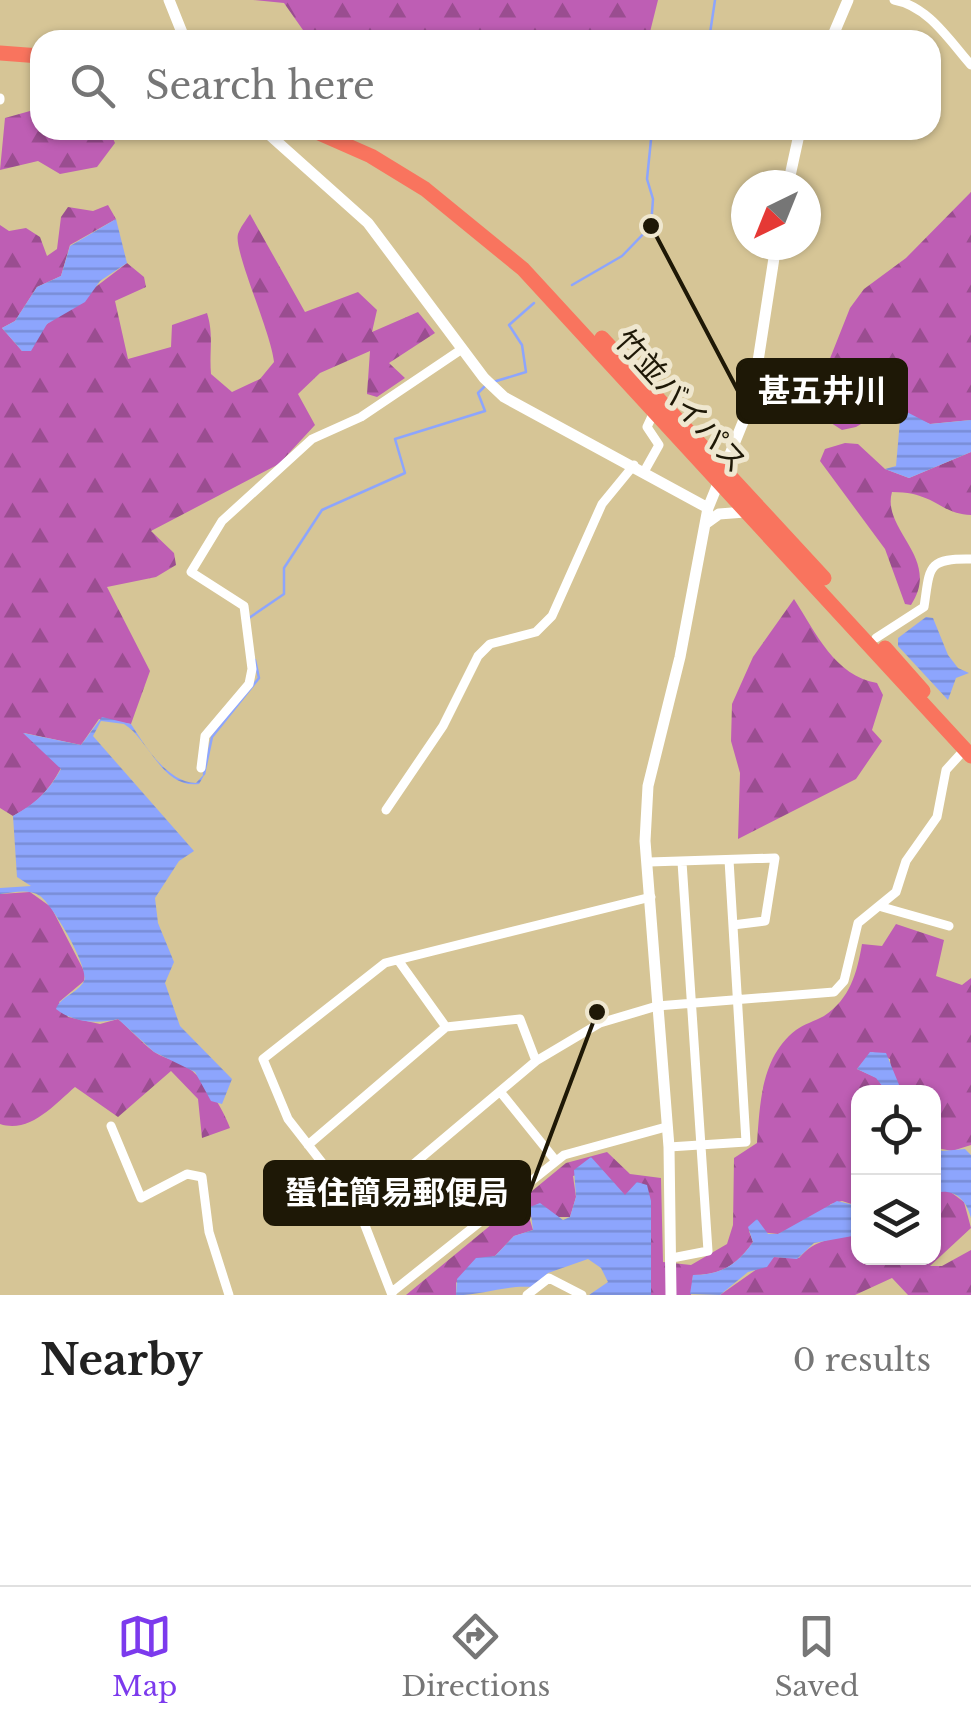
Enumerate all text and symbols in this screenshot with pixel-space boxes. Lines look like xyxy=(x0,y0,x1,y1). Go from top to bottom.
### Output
search box xyxy=(30,30,941,140)
icon: search xyxy=(65,58,120,113)
text: Search here xyxy=(145,62,375,109)
north arrow xyxy=(731,170,821,260)
street label: 竹並バイパス xyxy=(607,322,755,480)
callout: 甚五井川 xyxy=(738,360,906,422)
text: 甚五井川 xyxy=(758,371,886,411)
map controls xyxy=(851,1085,941,1265)
button: locate xyxy=(851,1085,941,1175)
callout: 蜑住簡易郵便局 xyxy=(265,1162,529,1224)
text: 蜑住簡易郵便局 xyxy=(285,1173,509,1213)
button: layers xyxy=(851,1175,941,1265)
text: Nearby xyxy=(40,1334,203,1386)
text: 0 results xyxy=(793,1340,931,1380)
tab: Map xyxy=(112,1609,177,1704)
tab: Directions xyxy=(401,1609,550,1704)
tab: Saved xyxy=(774,1609,859,1704)

